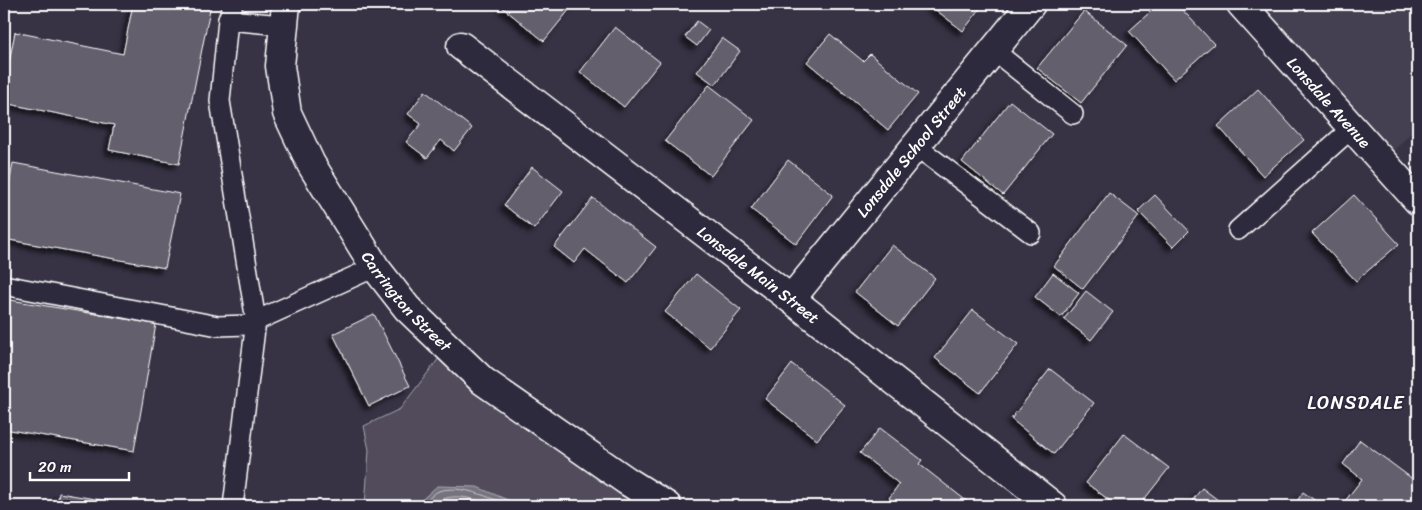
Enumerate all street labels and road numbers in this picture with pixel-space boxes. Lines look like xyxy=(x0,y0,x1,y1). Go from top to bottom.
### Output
street label: Lonsdale Avenue xyxy=(1280,49,1379,155)
street label: Lonsdale School Street xyxy=(848,79,973,224)
street label: Lonsdale Main Street xyxy=(691,217,826,331)
street label: Carrington Street xyxy=(354,245,459,359)

